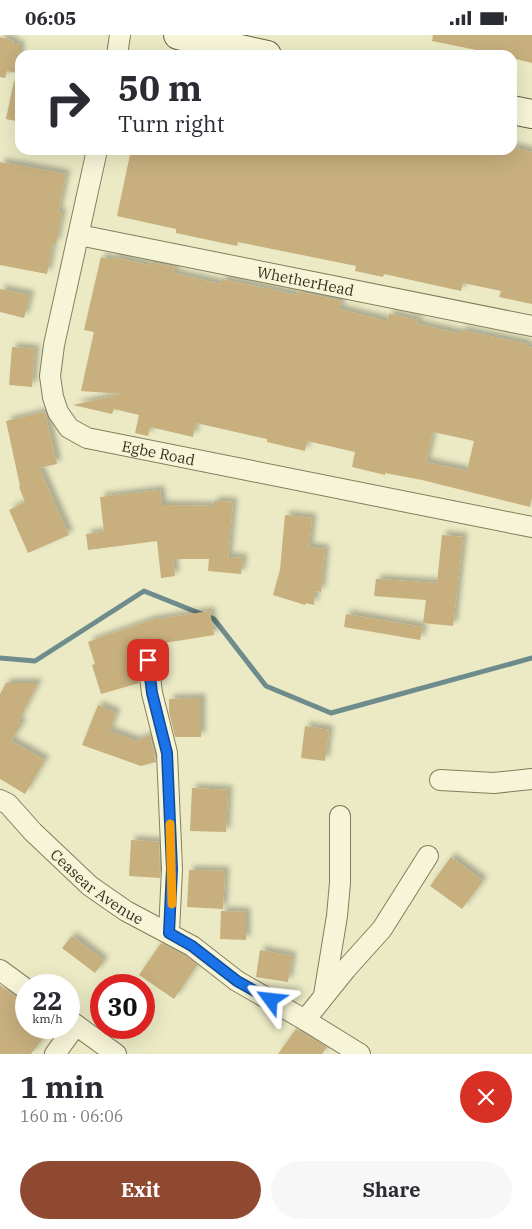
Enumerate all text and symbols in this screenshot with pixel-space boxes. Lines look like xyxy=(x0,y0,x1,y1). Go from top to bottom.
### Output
text: 06:05 xyxy=(25,6,76,30)
text: 50 m xyxy=(118,65,202,111)
icon: right xyxy=(35,70,100,135)
text: Turn right xyxy=(118,109,225,138)
street label: WhetherHead xyxy=(255,261,356,300)
street label: Egbe Road xyxy=(120,436,197,469)
pin xyxy=(127,639,169,681)
icon: arrive xyxy=(134,646,162,674)
street label: Ceasear Avenue xyxy=(47,844,147,928)
position arrow xyxy=(244,973,296,1025)
speed limit sign: 30 xyxy=(90,974,155,1039)
text: 22 xyxy=(32,984,63,1017)
text: km/h xyxy=(32,1011,63,1026)
text: 1 min xyxy=(20,1067,104,1106)
button: close xyxy=(460,1071,512,1123)
text: 160 m · 06:06 xyxy=(20,1106,123,1126)
button: Exit xyxy=(20,1161,261,1219)
button: Share xyxy=(271,1161,512,1219)

